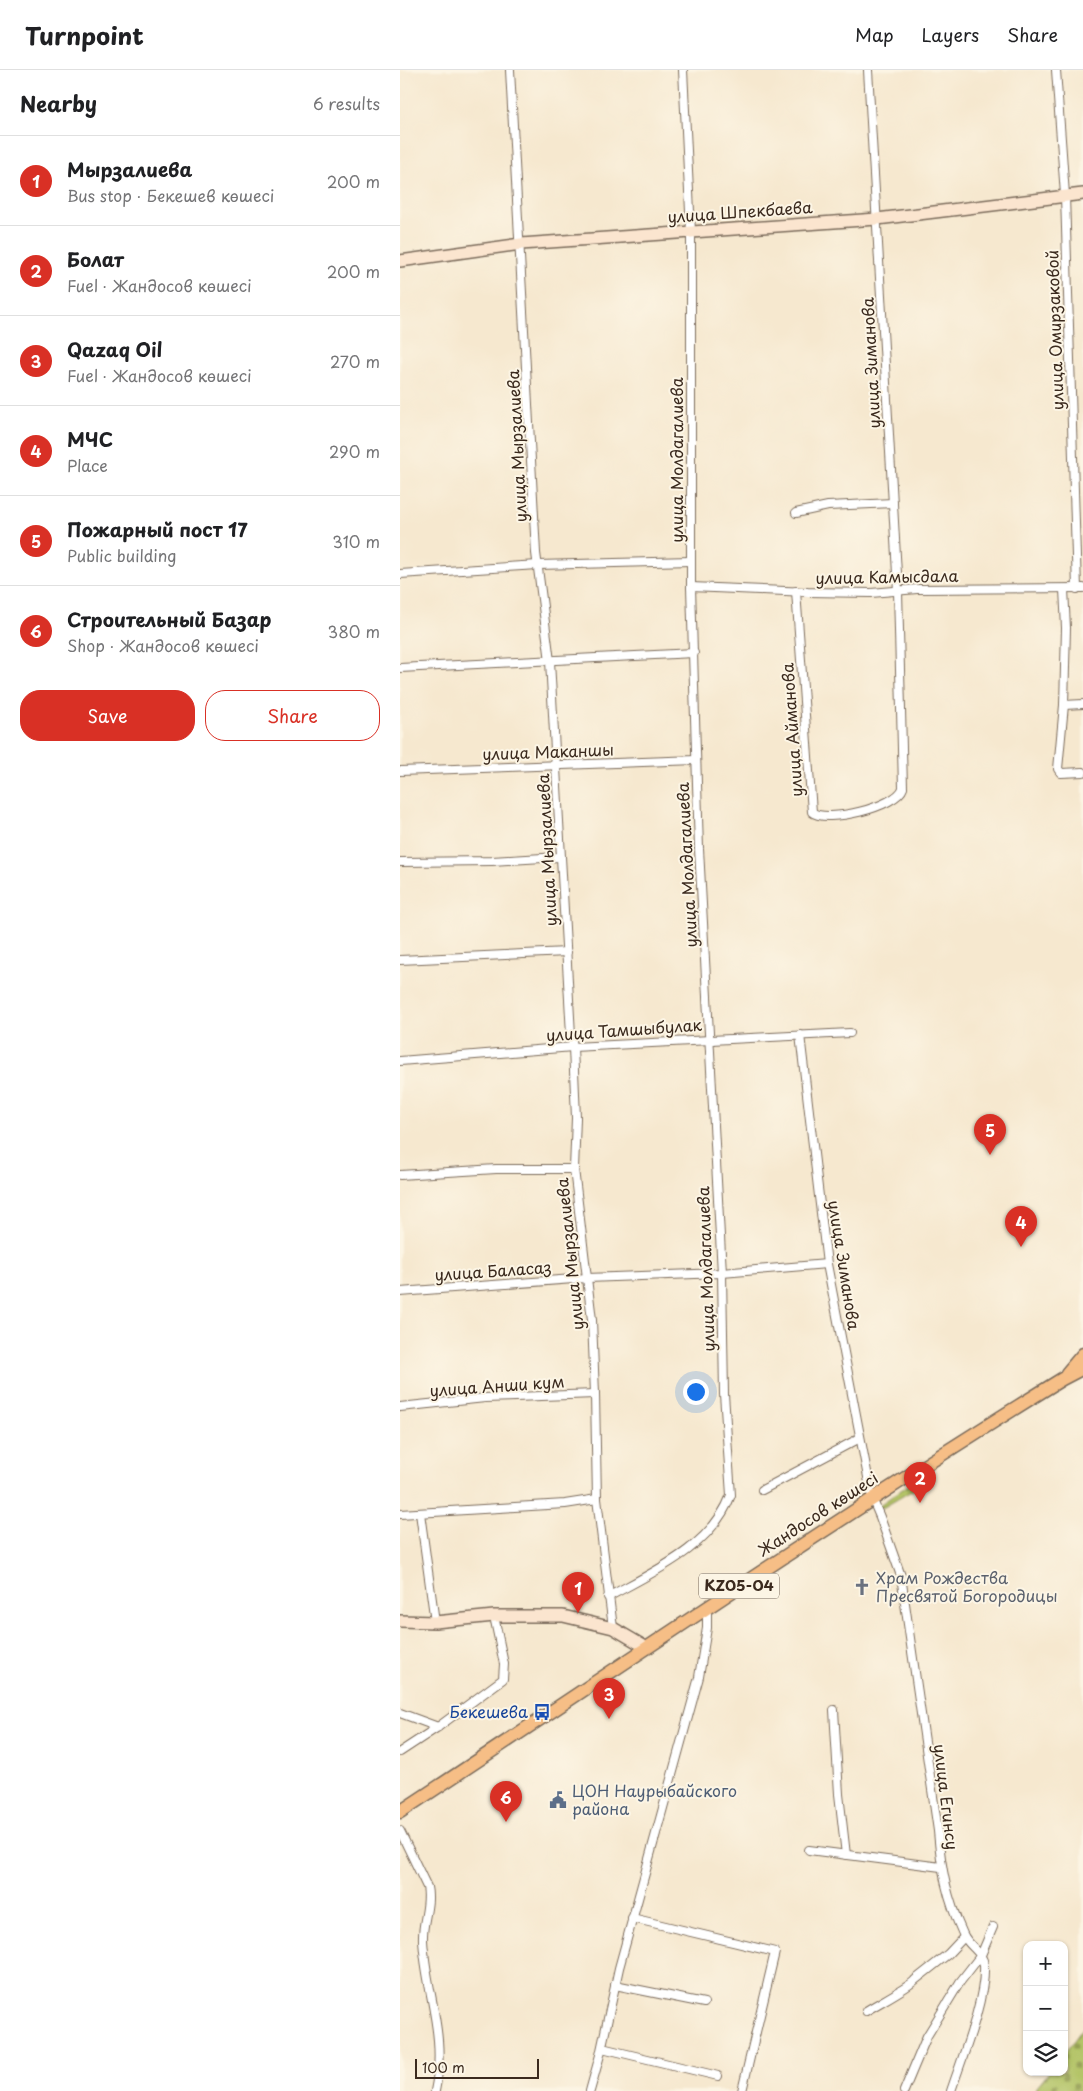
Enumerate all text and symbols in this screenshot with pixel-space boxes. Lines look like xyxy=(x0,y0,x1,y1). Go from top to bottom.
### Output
text: Turnpoint xyxy=(25,17,144,53)
text: Map xyxy=(855,21,894,48)
text: Layers xyxy=(922,21,979,48)
text: Share xyxy=(1007,21,1058,48)
text: Nearby xyxy=(20,87,97,119)
text: 6 results xyxy=(313,91,380,115)
text: Мырзалиева xyxy=(67,155,192,183)
text: 1 xyxy=(32,169,40,193)
text: 200 m xyxy=(327,169,380,193)
text: Bus stop · Бекешев көшесі xyxy=(67,183,274,207)
street label: улица Шпекбаева xyxy=(667,194,814,228)
text: Болат xyxy=(67,245,124,273)
street label: улица Омирзаковой xyxy=(1039,250,1069,411)
text: 2 xyxy=(30,259,42,283)
text: 200 m xyxy=(327,259,380,283)
text: Fuel · Жандосов көшесі xyxy=(67,273,252,297)
street label: улица Зиманова xyxy=(855,297,885,429)
text: Qazaq Oil xyxy=(67,335,162,363)
text: 3 xyxy=(31,349,41,373)
text: 270 m xyxy=(330,349,380,373)
text: Fuel · Жандосов көшесі xyxy=(67,363,252,387)
street label: улица Мырзалиева xyxy=(500,369,532,523)
street label: улица Молдагалиева xyxy=(664,377,688,543)
text: МЧС xyxy=(67,425,113,453)
text: 4 xyxy=(31,439,41,463)
text: 290 m xyxy=(329,439,380,463)
text: Place xyxy=(67,453,108,477)
text: Пожарный пост 17 xyxy=(67,515,248,543)
text: 5 xyxy=(31,529,41,553)
text: 310 m xyxy=(332,529,380,553)
text: Public building xyxy=(67,543,177,567)
street label: улица Камысдала xyxy=(815,563,959,589)
text: Строительный Базар xyxy=(67,605,271,633)
text: 6 xyxy=(30,619,42,643)
text: 380 m xyxy=(328,619,380,643)
text: Shop · Жандосов көшесі xyxy=(67,633,259,657)
street label: улица Айманова xyxy=(774,662,808,798)
button: Save xyxy=(20,690,195,741)
button: Share xyxy=(205,690,380,741)
street label: улица Маканшы xyxy=(482,737,614,765)
street label: улица Мырзалиева xyxy=(530,773,562,927)
street label: улица Молдагалиева xyxy=(670,782,702,948)
street label: улица Тамшыбулак xyxy=(545,1012,703,1046)
pin: 5 xyxy=(974,1114,1006,1155)
street label: улица Мырзалиева xyxy=(549,1177,589,1331)
street label: улица Молдагалиева xyxy=(690,1186,720,1352)
street label: улица Зиманова xyxy=(823,1198,867,1332)
pin: 4 xyxy=(1005,1206,1037,1247)
street label: улица Баласаз xyxy=(434,1254,552,1286)
street label: улица Анши кум xyxy=(429,1368,565,1402)
your location xyxy=(683,1379,709,1405)
pin: 2 xyxy=(904,1462,936,1503)
street label: Жандосов көшесі xyxy=(753,1465,882,1561)
place label: Храм Рождества Пресвятой Богородицы xyxy=(876,1565,1057,1607)
pin: 1 xyxy=(562,1572,594,1613)
road number: KZ05-04 xyxy=(699,1574,779,1598)
church icon: Храм Рождества Пресвятой Богородицы xyxy=(852,1577,872,1597)
pin: 3 xyxy=(593,1678,625,1719)
place label: Бекешева xyxy=(449,1699,528,1723)
bus stop icon: Бекешева xyxy=(532,1702,552,1722)
street label: улица Егинсу xyxy=(929,1742,965,1851)
place label: ЦОН Наурыбайского района xyxy=(572,1778,737,1820)
pin: 6 xyxy=(490,1781,522,1822)
public building icon: ЦОН Наурыбайского района xyxy=(548,1790,568,1810)
map controls xyxy=(1023,1941,1068,2076)
button: + xyxy=(1023,1941,1068,1986)
button: − xyxy=(1023,1986,1068,2031)
button: layers xyxy=(1023,2031,1068,2076)
scale bar xyxy=(415,2056,539,2079)
text: 100 m xyxy=(422,2057,465,2078)

